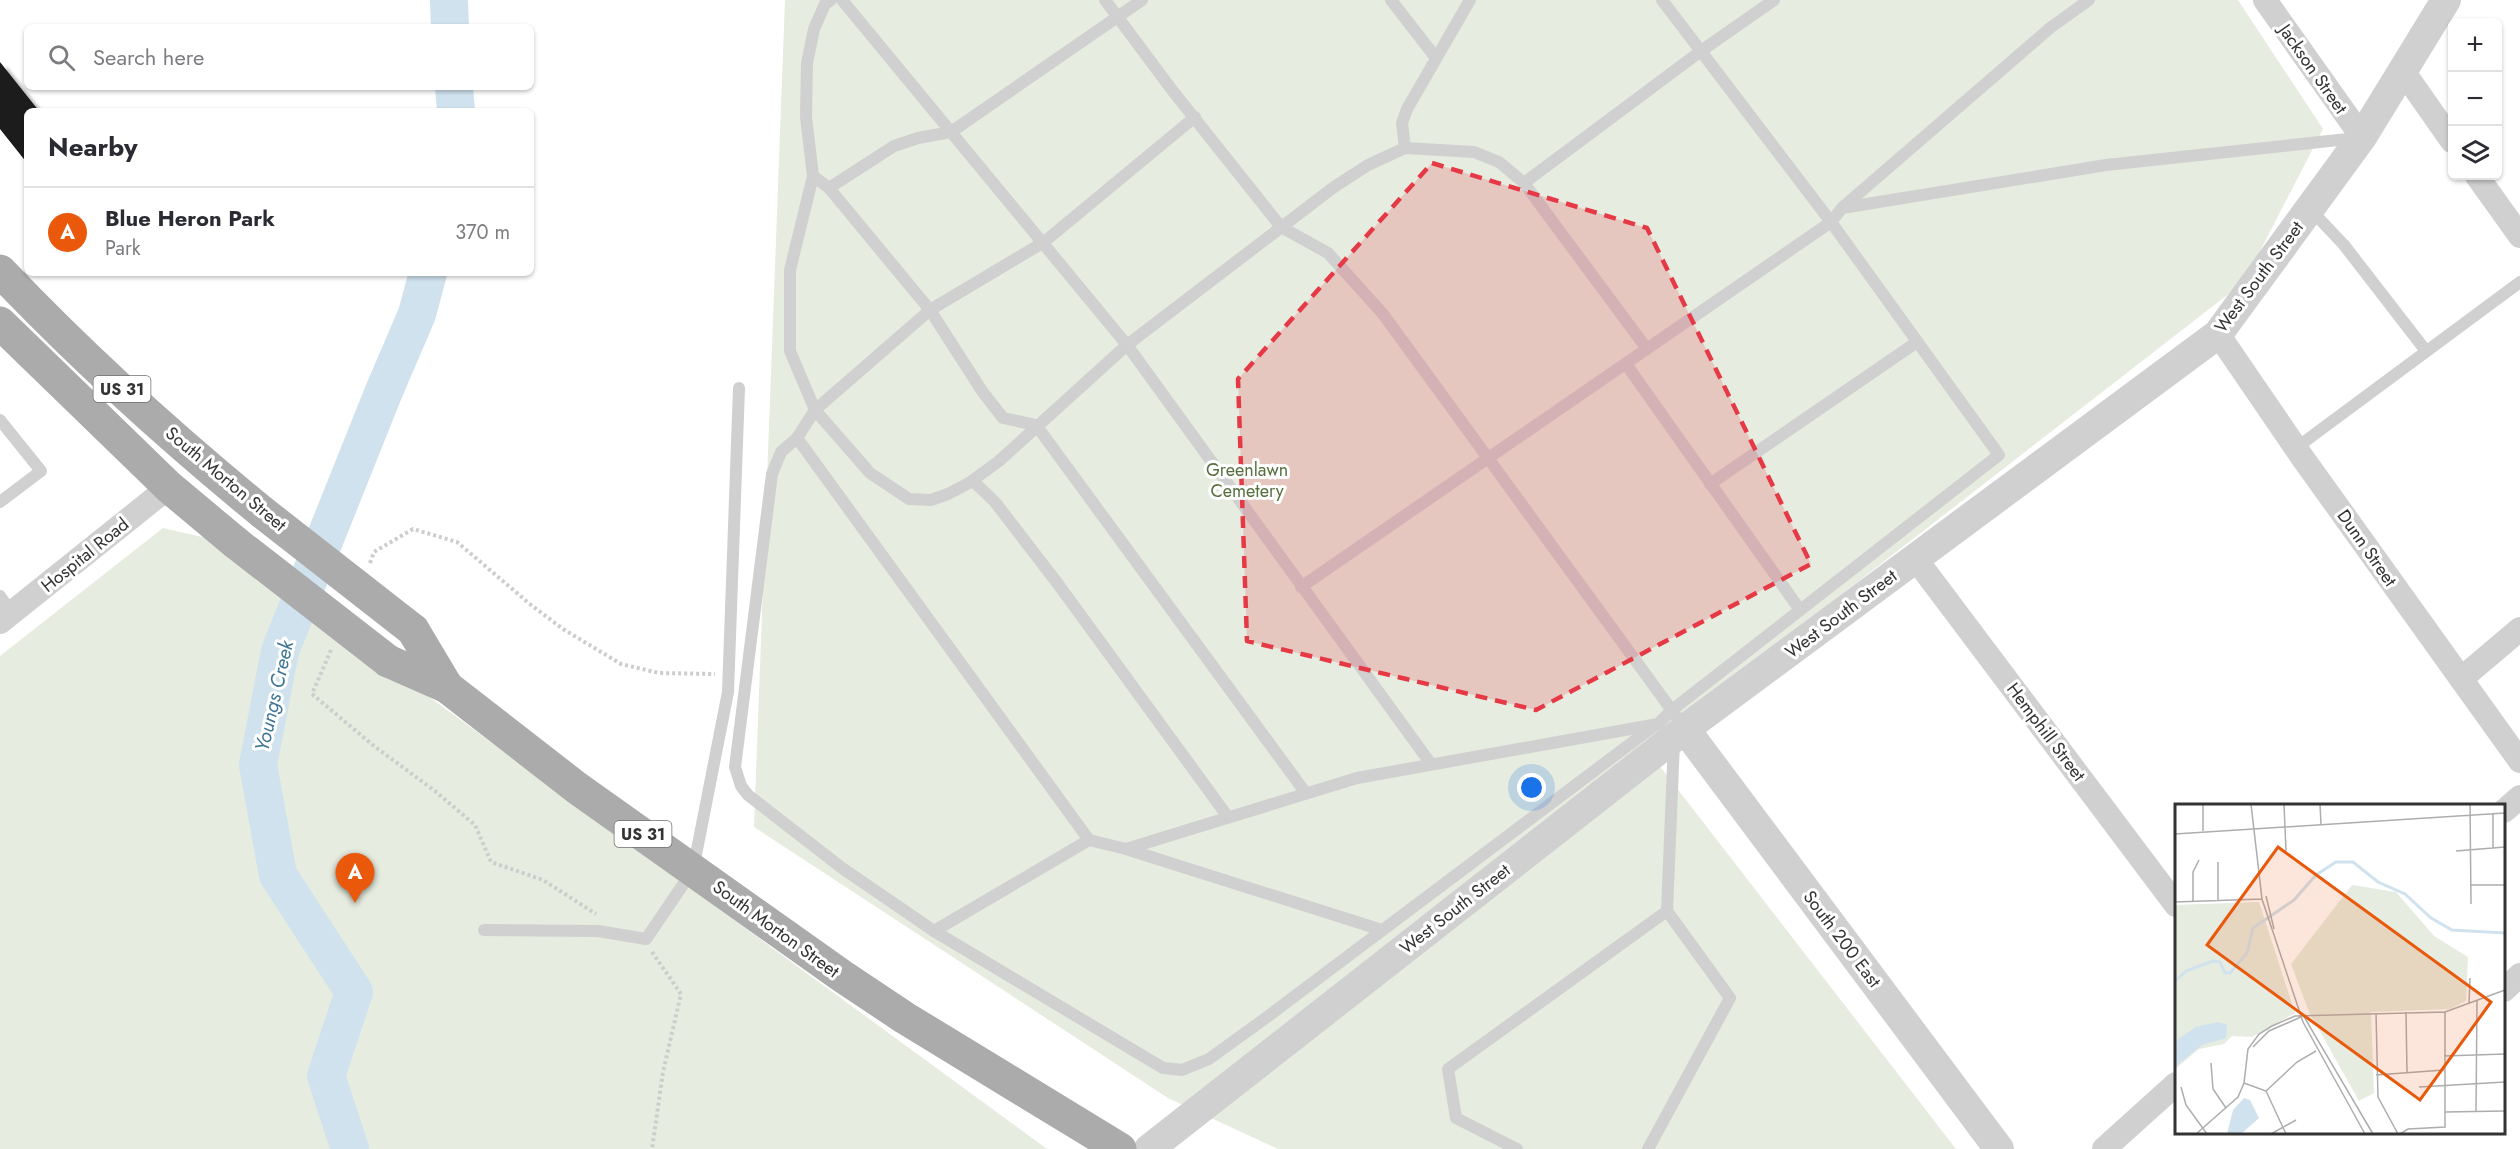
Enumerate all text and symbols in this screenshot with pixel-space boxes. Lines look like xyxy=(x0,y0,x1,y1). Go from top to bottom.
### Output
street label: Jackson Street xyxy=(2271,17,2354,120)
map controls xyxy=(2448,18,2502,180)
button: + xyxy=(2448,18,2502,72)
search box xyxy=(24,24,534,90)
icon: search xyxy=(45,41,78,74)
text: Search here xyxy=(93,41,204,73)
button: − xyxy=(2448,72,2502,126)
button: layers xyxy=(2448,126,2502,180)
text: Nearby xyxy=(48,128,137,166)
text: Blue Heron Park xyxy=(105,202,275,234)
street label: West South Street xyxy=(2208,215,2310,338)
text: A xyxy=(60,218,75,247)
text: 370 m xyxy=(455,218,510,247)
text: Park xyxy=(105,234,141,263)
road number: US 31 xyxy=(94,376,150,402)
street label: South Morton Street xyxy=(160,421,293,538)
park label: Greenlawn Cemetery xyxy=(1206,457,1288,504)
street label: Dunn Street xyxy=(2331,504,2404,592)
street label: Hospital Road xyxy=(36,511,134,599)
street label: West South Street xyxy=(1780,563,1903,665)
water label: Youngs Creek xyxy=(248,636,302,754)
street label: Hemphill Street xyxy=(2000,677,2092,787)
your location xyxy=(1517,773,1546,802)
inset map xyxy=(2175,804,2505,1134)
road number: US 31 xyxy=(614,821,672,847)
pin: A xyxy=(336,854,374,903)
street label: West South Street xyxy=(1394,857,1516,960)
street label: South Morton Street xyxy=(707,874,845,984)
street label: South 200 East xyxy=(1797,885,1888,994)

